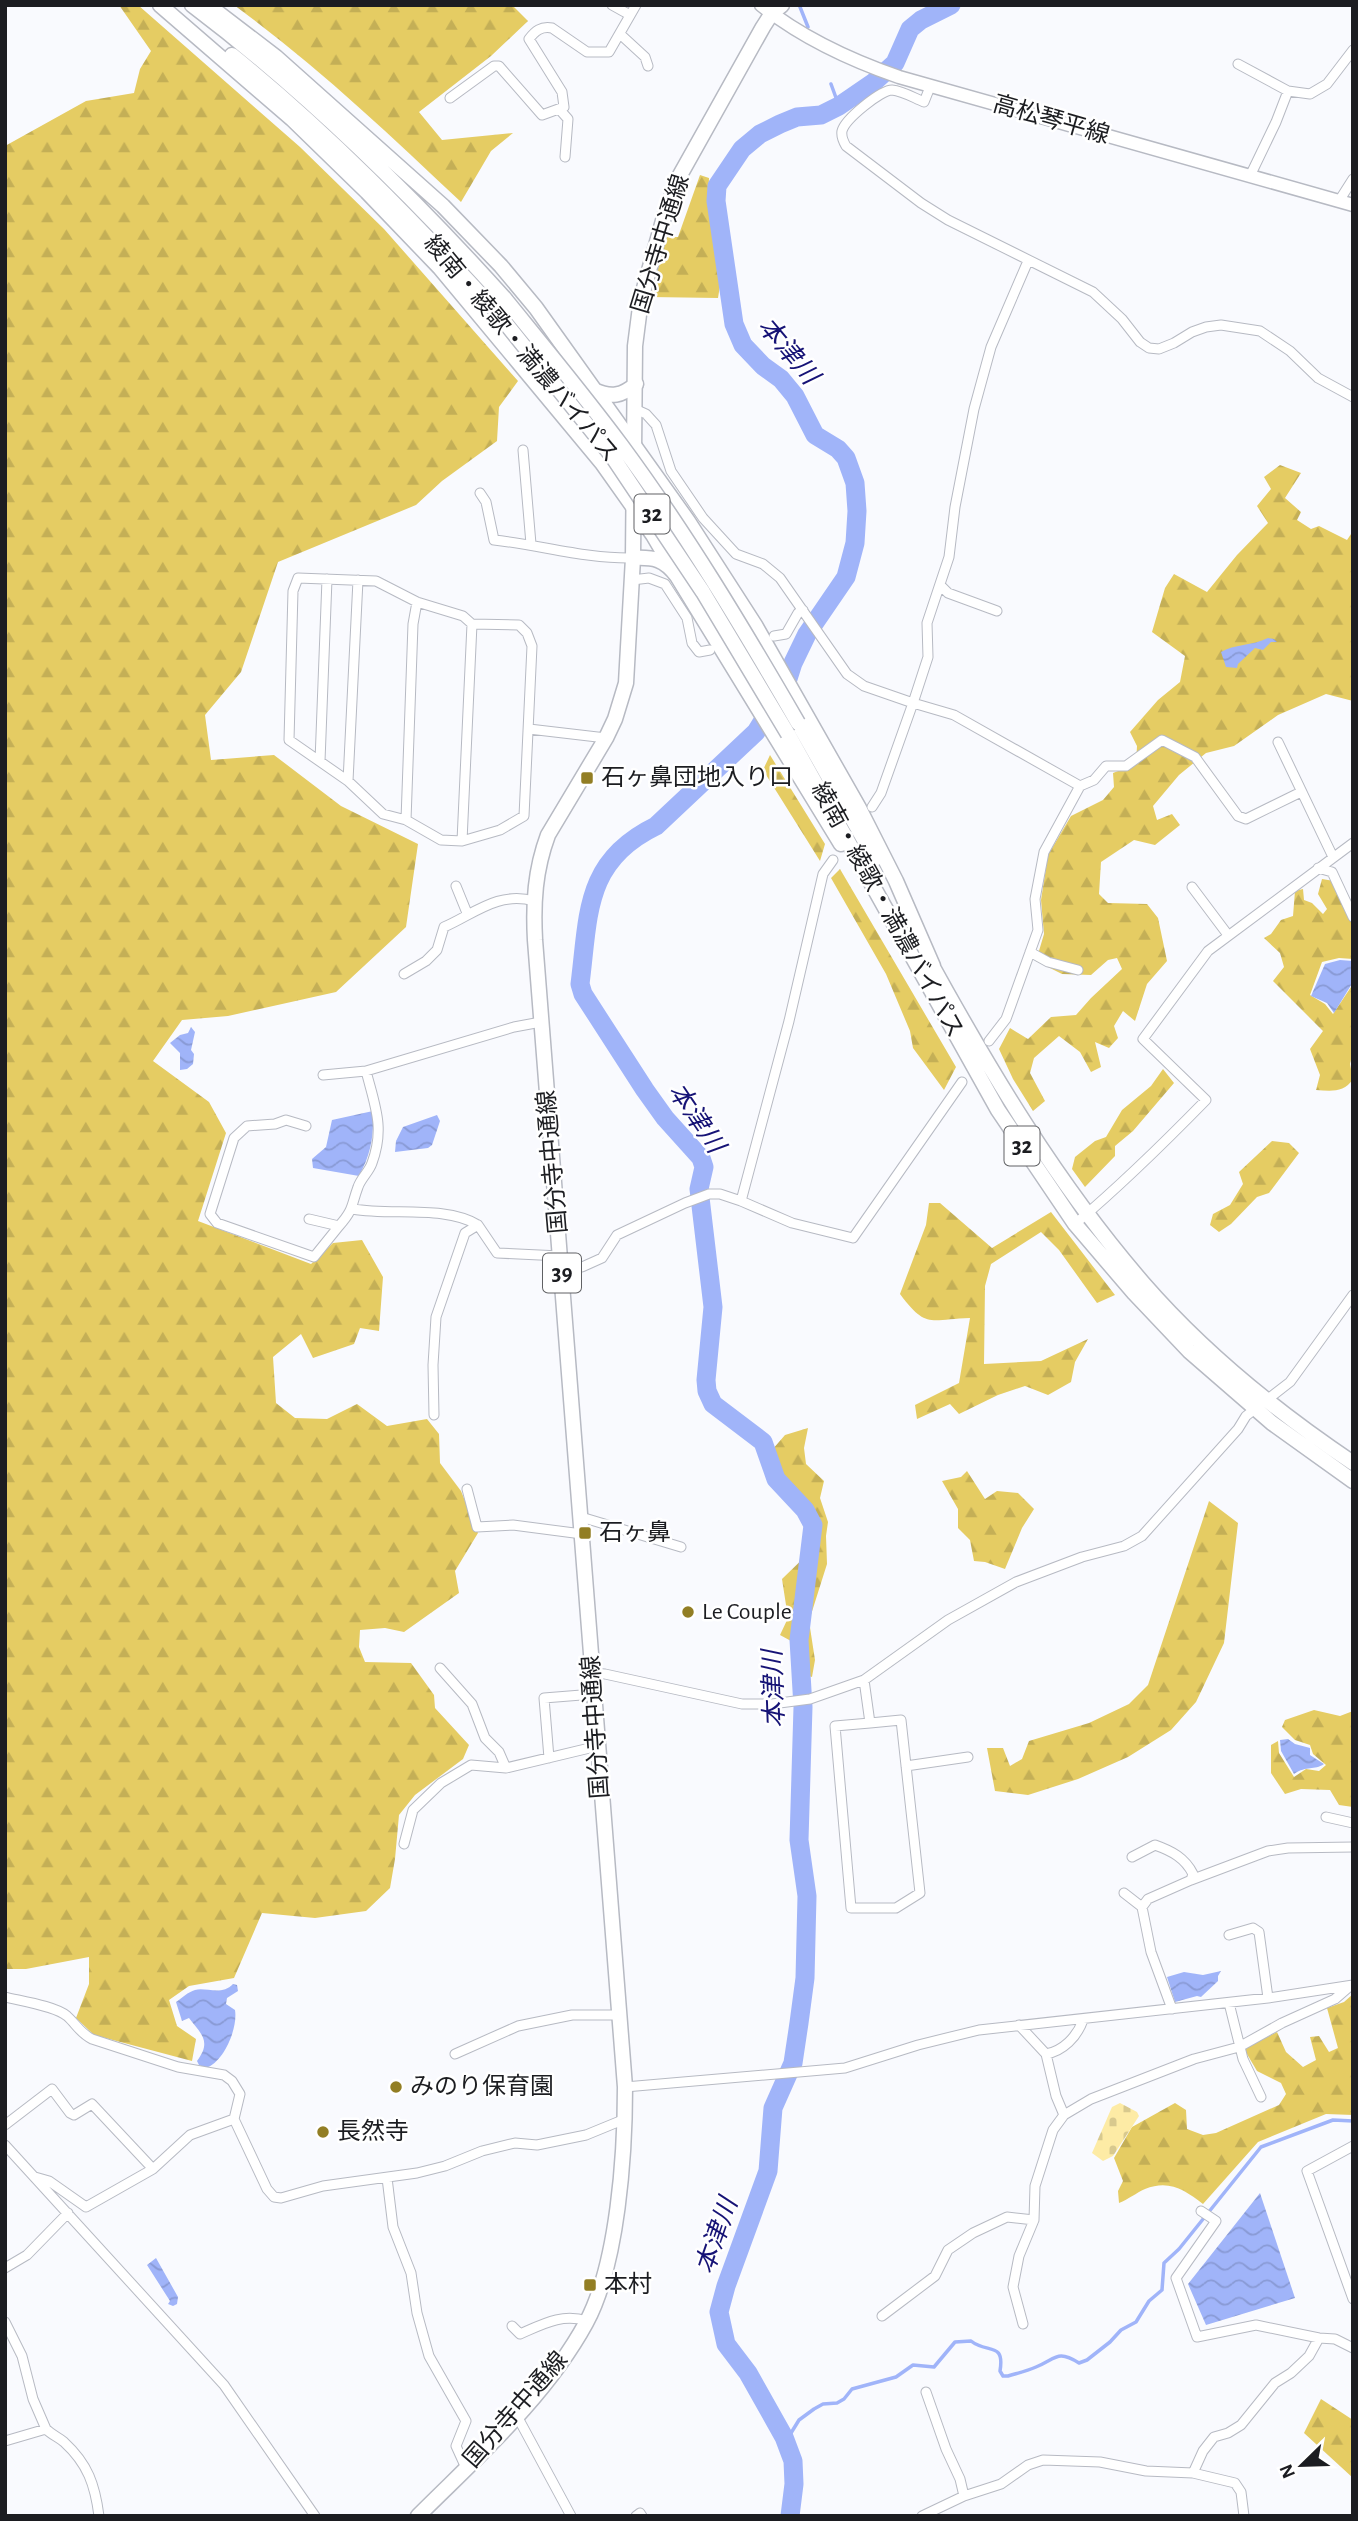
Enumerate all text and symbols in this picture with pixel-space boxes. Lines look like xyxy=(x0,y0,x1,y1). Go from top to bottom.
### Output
street label: 高松琴平線 xyxy=(990,90,1113,148)
street label: 国分寺中通線 xyxy=(627,171,694,316)
street label: 綾南・綾歌・満濃バイパス xyxy=(419,230,624,467)
water label: 本津川 xyxy=(753,312,826,392)
road number: 32 xyxy=(634,494,670,534)
place label: 石ヶ鼻団地入り口 xyxy=(601,764,793,790)
marker: 石ヶ鼻団地入り口 xyxy=(579,770,595,786)
street label: 綾南・綾歌・満濃バイパス xyxy=(807,777,969,1042)
water label: 本津川 xyxy=(663,1078,731,1160)
street label: 国分寺中通線 xyxy=(533,1089,571,1235)
road number: 32 xyxy=(1004,1126,1040,1166)
road number: 39 xyxy=(543,1254,581,1292)
place label: 石ヶ鼻 xyxy=(599,1519,671,1545)
marker: 石ヶ鼻 xyxy=(577,1525,593,1541)
place label: Le Couple xyxy=(702,1600,792,1624)
marker: Le Couple xyxy=(680,1604,696,1620)
water label: 本津川 xyxy=(759,1647,788,1728)
street label: 国分寺中通線 xyxy=(577,1654,613,1800)
place label: みのり保育園 xyxy=(410,2073,554,2099)
marker: みのり保育園 xyxy=(388,2079,404,2095)
place label: 長然寺 xyxy=(337,2118,409,2144)
marker: 長然寺 xyxy=(315,2124,331,2140)
water label: 本津川 xyxy=(691,2192,743,2277)
place label: 本村 xyxy=(604,2271,652,2297)
marker: 本村 xyxy=(582,2277,598,2293)
street label: 国分寺中通線 xyxy=(458,2346,572,2472)
north arrow xyxy=(1267,2430,1337,2500)
text: N xyxy=(1276,2461,1299,2481)

